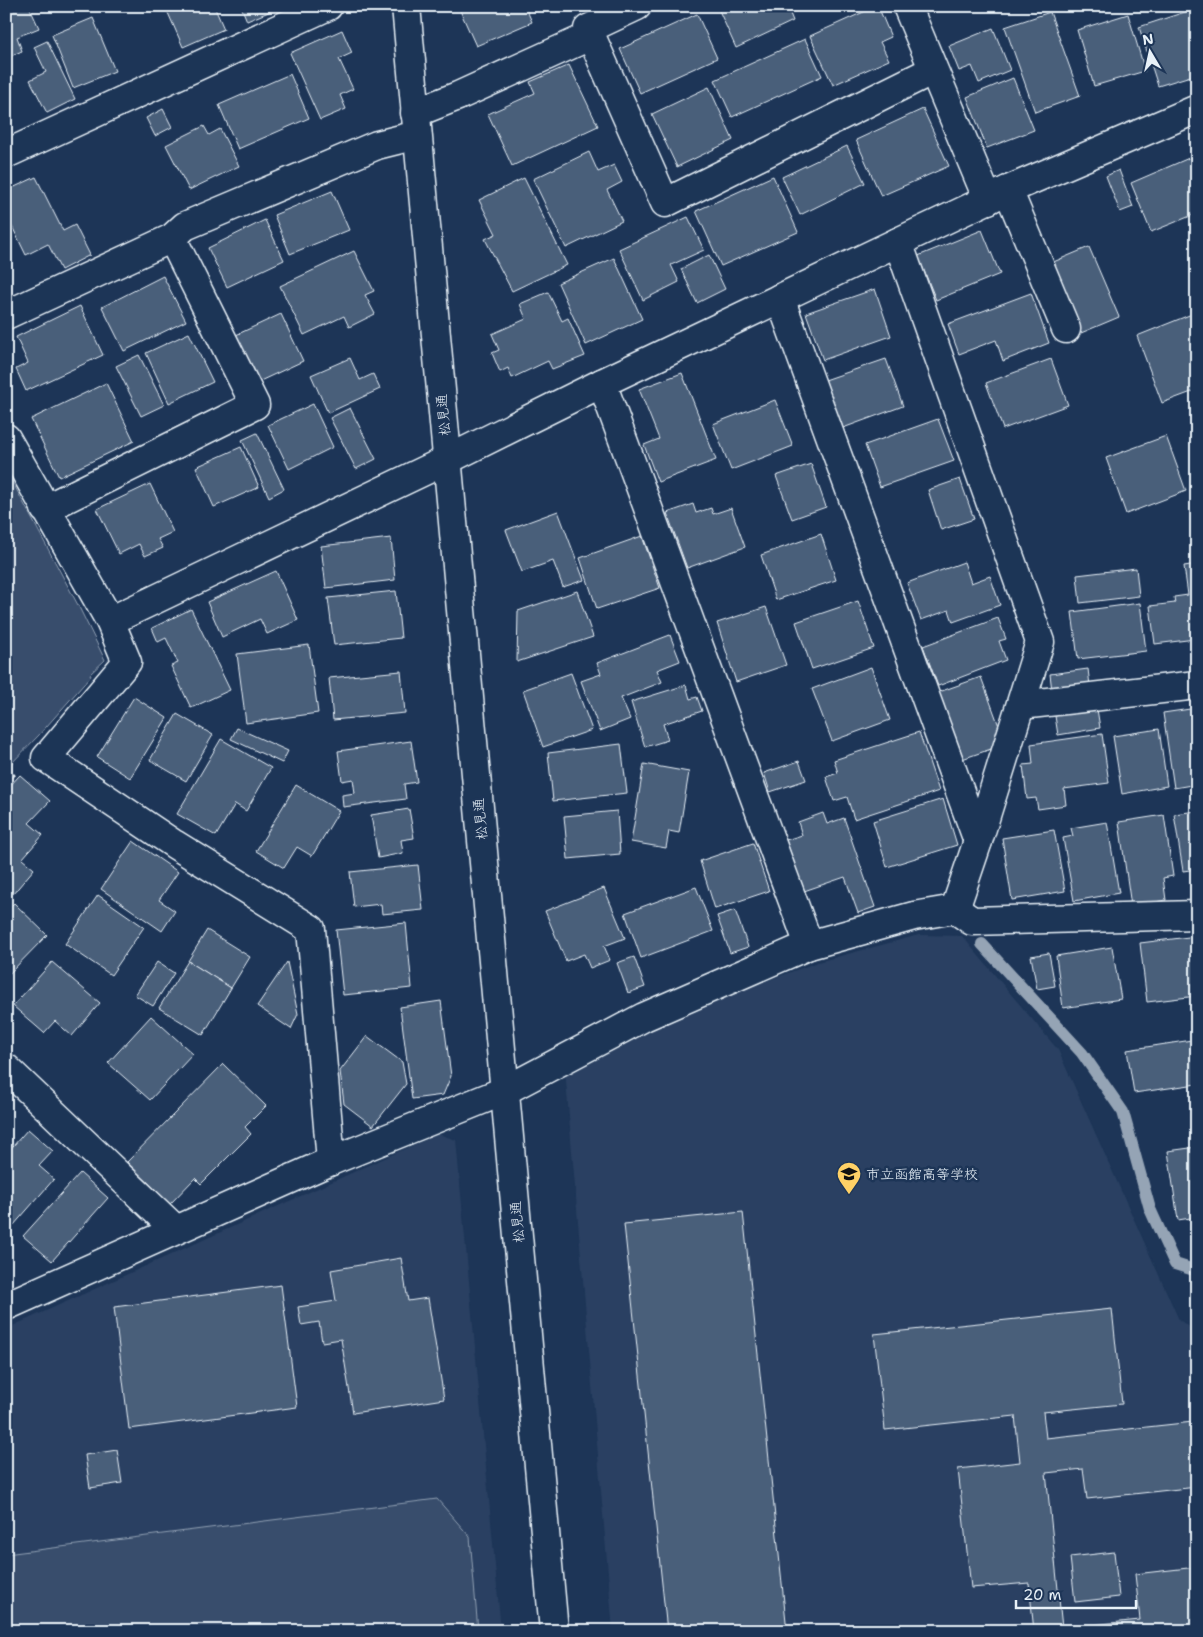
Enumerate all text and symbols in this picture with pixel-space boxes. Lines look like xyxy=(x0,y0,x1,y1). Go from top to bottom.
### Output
north arrow xyxy=(1126,28,1176,78)
text: N xyxy=(1141,29,1155,49)
street label: 松見通 xyxy=(432,393,454,437)
street label: 松見通 xyxy=(469,797,491,841)
school or university icon: 市立函館高等学校 xyxy=(836,1161,862,1195)
place label: 市立函館高等学校 xyxy=(866,1165,978,1183)
street label: 松見通 xyxy=(506,1200,528,1244)
scale bar xyxy=(1016,1577,1136,1609)
text: 20 m xyxy=(1023,1585,1062,1605)

